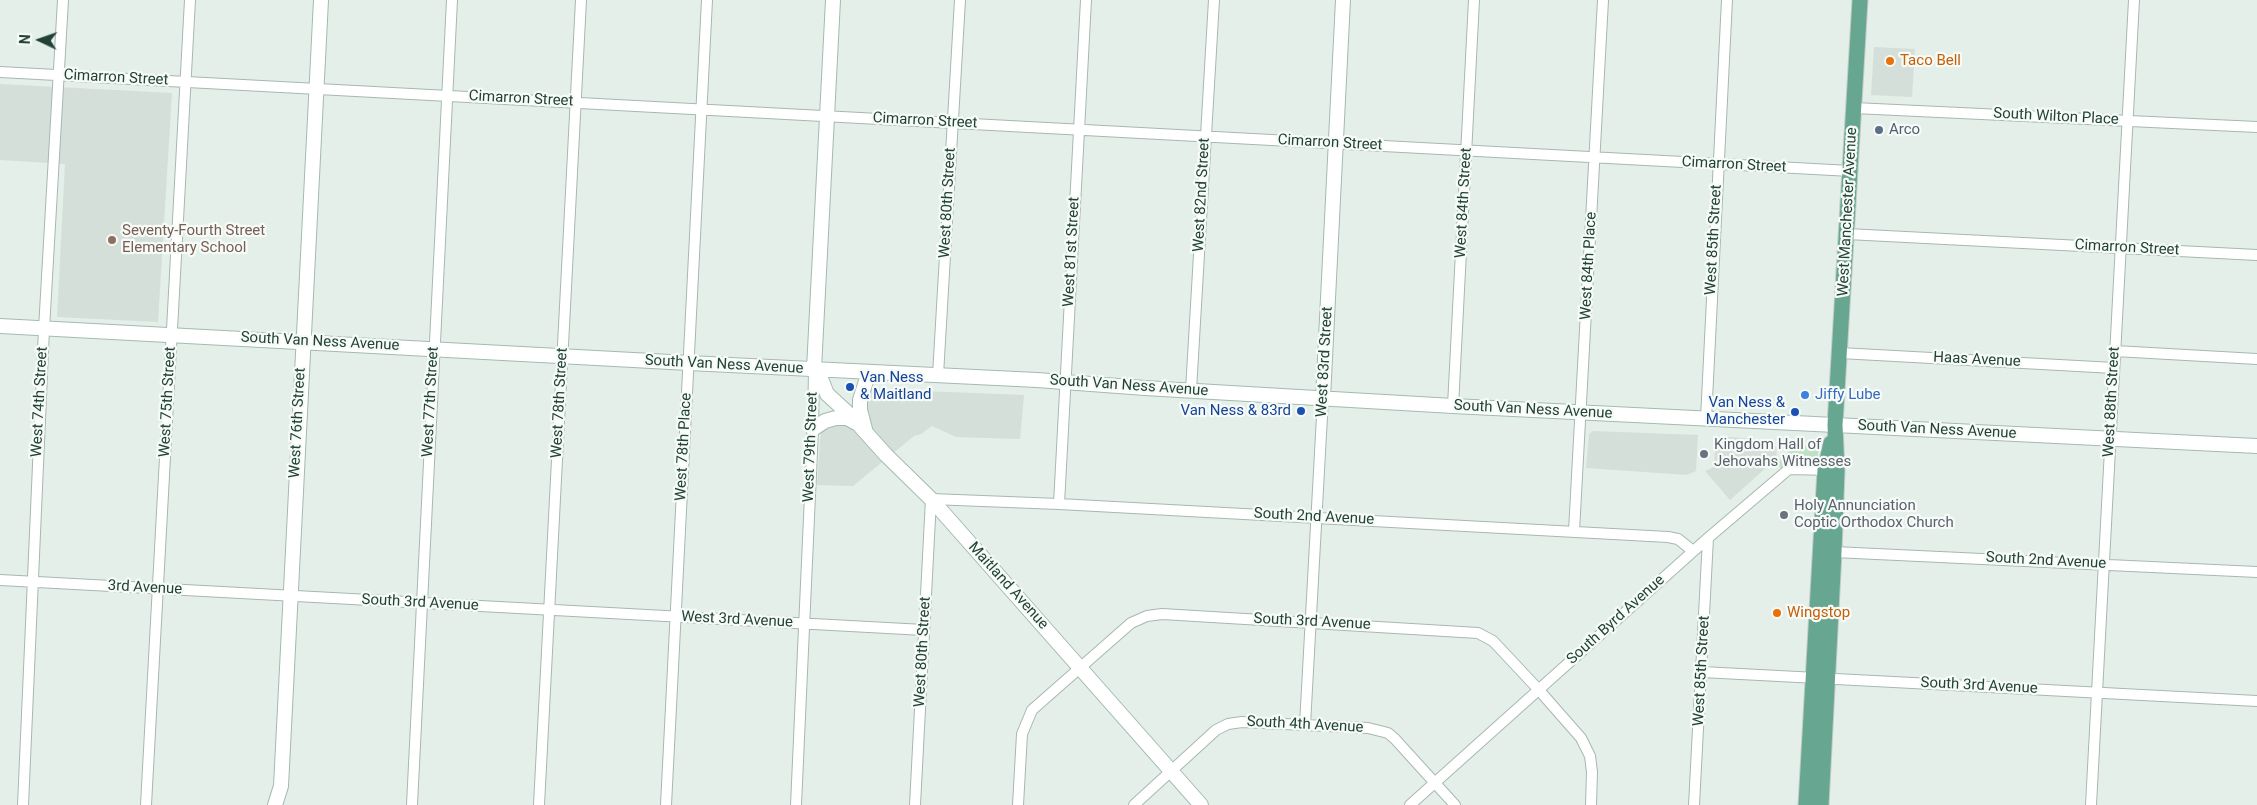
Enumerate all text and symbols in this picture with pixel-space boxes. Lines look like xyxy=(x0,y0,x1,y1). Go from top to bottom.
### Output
north arrow xyxy=(15,15,65,65)
text: N xyxy=(17,34,33,45)
place label: Taco Bell xyxy=(1900,52,1961,70)
marker: Taco Bell xyxy=(1884,55,1896,67)
street label: Cimarron Street xyxy=(63,66,169,90)
street label: Cimarron Street xyxy=(468,87,574,111)
street label: South Wilton Place xyxy=(1993,105,2119,129)
street label: Cimarron Street xyxy=(872,109,978,133)
place label: Arco xyxy=(1889,121,1920,139)
marker: Arco xyxy=(1873,124,1885,136)
street label: West Manchester Avenue xyxy=(1835,127,1861,297)
street label: Cimarron Street xyxy=(1277,131,1383,155)
street label: West 82nd Street xyxy=(1190,137,1214,253)
street label: West 80th Street xyxy=(936,147,960,259)
street label: West 84th Street xyxy=(1452,147,1476,259)
street label: Cimarron Street xyxy=(1681,153,1787,177)
street label: West 85th Street xyxy=(1702,184,1726,296)
street label: West 81st Street xyxy=(1060,197,1084,307)
street label: West 84th Place xyxy=(1577,211,1601,321)
place label: Seventy-Fourth Street Elementary School xyxy=(122,222,265,257)
marker: Seventy-Fourth Street Elementary School xyxy=(106,234,118,246)
street label: Cimarron Street xyxy=(2074,236,2180,260)
street label: West 83rd Street xyxy=(1313,306,1337,418)
street label: South Van Ness Avenue xyxy=(240,329,400,355)
street label: West 74th Street xyxy=(28,346,52,458)
street label: West 75th Street xyxy=(156,346,180,458)
street label: West 77th Street xyxy=(419,346,443,458)
street label: West 88th Street xyxy=(2100,346,2124,458)
street label: West 78th Street xyxy=(548,347,572,459)
street label: Haas Avenue xyxy=(1933,349,2021,371)
street label: South Van Ness Avenue xyxy=(644,352,804,378)
street label: West 76th Street xyxy=(286,367,310,479)
place label: Van Ness & Maitland xyxy=(860,369,931,404)
street label: South Van Ness Avenue xyxy=(1049,371,1209,401)
marker: Van Ness & Maitland xyxy=(844,381,856,393)
place label: Jiffy Lube xyxy=(1815,386,1881,404)
marker: Jiffy Lube xyxy=(1799,389,1811,401)
street label: West 79th Street xyxy=(800,391,822,503)
street label: West 78th Place xyxy=(672,392,696,502)
place label: Van Ness & Manchester xyxy=(1706,394,1785,429)
street label: South Van Ness Avenue xyxy=(1453,397,1613,423)
place label: Van Ness & 83rd xyxy=(1180,402,1291,420)
marker: Van Ness & 83rd xyxy=(1295,405,1307,417)
marker: Van Ness & Manchester xyxy=(1789,406,1801,418)
street label: South Van Ness Avenue xyxy=(1857,417,2017,443)
place label: Kingdom Hall of Jehovahs Witnesses xyxy=(1714,436,1851,471)
marker: Kingdom Hall of Jehovahs Witnesses xyxy=(1698,448,1710,460)
place label: Holy Annunciation Coptic Orthodox Church xyxy=(1794,497,1954,532)
street label: South 2nd Avenue xyxy=(1253,505,1375,529)
marker: Holy Annunciation Coptic Orthodox Church xyxy=(1778,509,1790,521)
street label: Maitland Avenue xyxy=(964,539,1052,633)
street label: South 2nd Avenue xyxy=(1985,549,2107,573)
street label: South Byrd Avenue xyxy=(1563,571,1669,669)
street label: 3rd Avenue xyxy=(107,577,183,599)
street label: South 3rd Avenue xyxy=(361,591,479,615)
street label: West 80th Street xyxy=(911,596,935,708)
place label: Wingstop xyxy=(1787,604,1850,622)
marker: Wingstop xyxy=(1771,607,1783,619)
street label: West 3rd Avenue xyxy=(681,608,793,632)
street label: South 3rd Avenue xyxy=(1253,610,1371,634)
street label: West 85th Street xyxy=(1690,615,1714,727)
street label: South 3rd Avenue xyxy=(1920,674,2038,698)
street label: South 4th Avenue xyxy=(1246,713,1364,737)

